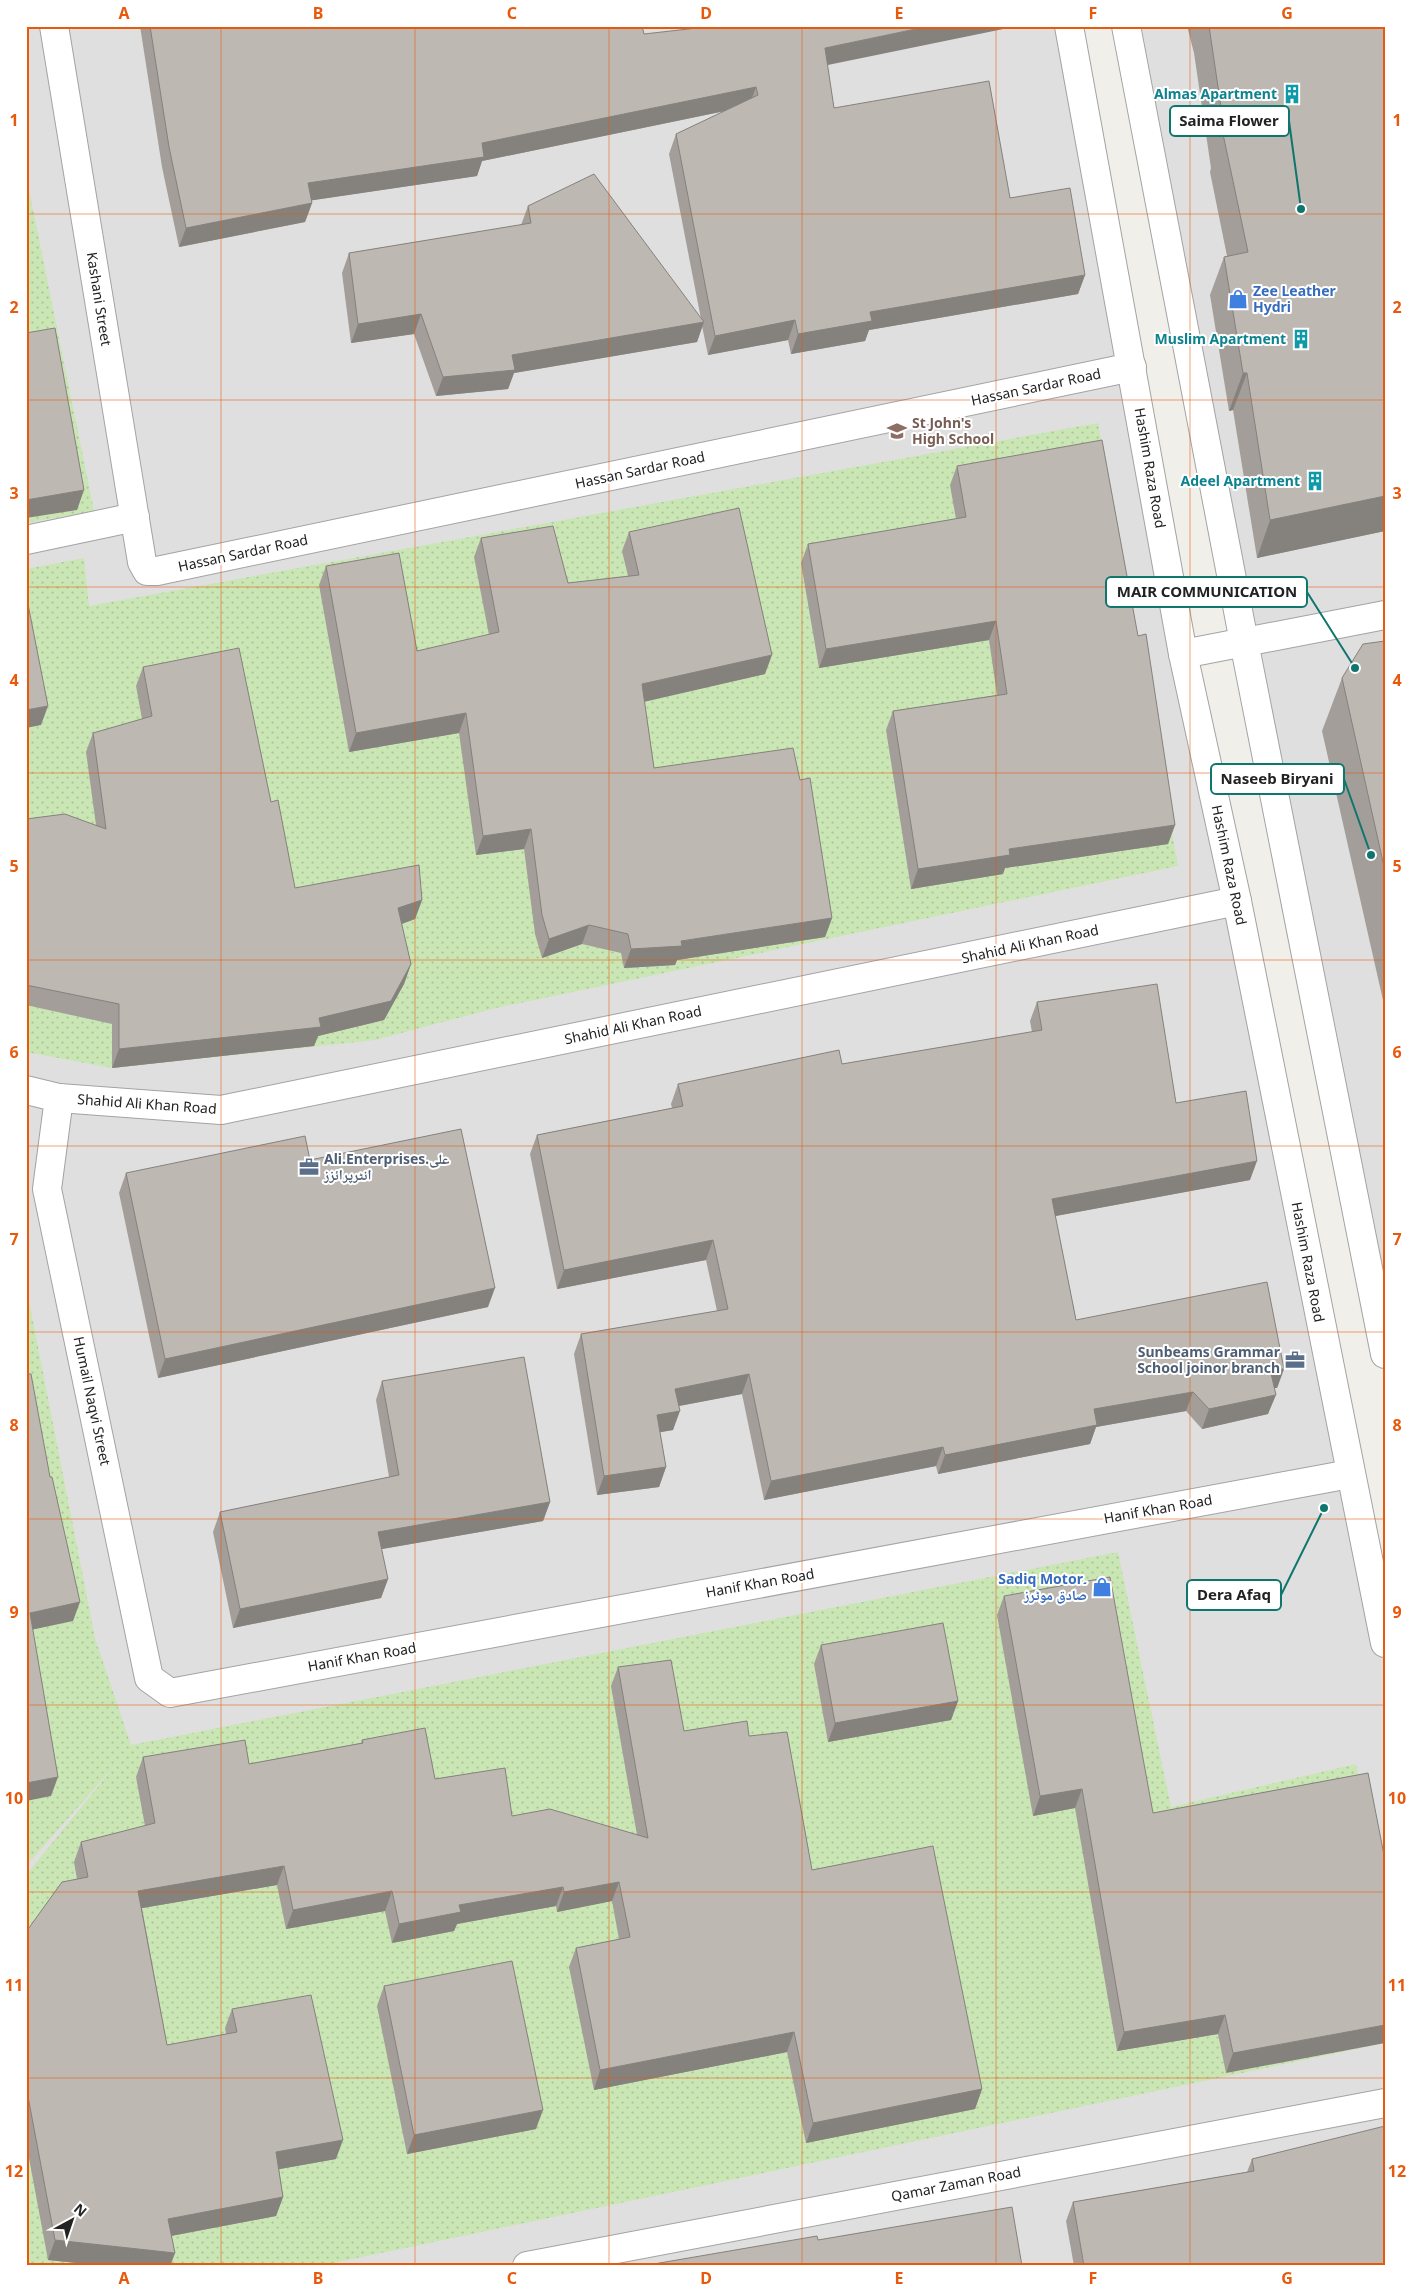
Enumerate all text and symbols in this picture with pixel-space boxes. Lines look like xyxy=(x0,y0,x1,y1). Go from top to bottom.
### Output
text: A xyxy=(118,2,130,24)
text: B xyxy=(313,2,323,24)
text: C xyxy=(507,2,517,24)
text: D xyxy=(700,2,712,24)
text: E xyxy=(895,2,904,24)
text: F xyxy=(1089,2,1097,24)
text: G xyxy=(1281,2,1293,24)
building icon: Almas Apartment xyxy=(1281,83,1303,105)
place label: Almas Apartment xyxy=(1154,84,1277,103)
callout: Saima Flower xyxy=(1170,106,1289,136)
text: 1 xyxy=(9,109,19,131)
text: 1 xyxy=(1392,109,1402,131)
text: Saima Flower xyxy=(1179,110,1279,130)
street label: Kashani Street xyxy=(83,251,116,347)
place label: Zee Leather Hydri xyxy=(1253,281,1337,316)
shop icon: Zee Leather Hydri xyxy=(1227,288,1249,310)
text: 2 xyxy=(9,296,19,318)
text: 2 xyxy=(1392,296,1402,318)
building icon: Muslim Apartment xyxy=(1290,328,1312,350)
place label: Muslim Apartment xyxy=(1155,329,1286,348)
street label: Hassan Sardar Road xyxy=(969,363,1103,410)
street label: Hashim Raza Road xyxy=(1131,406,1170,530)
place label: St John's High School xyxy=(912,413,994,448)
school or university icon: St John's High School xyxy=(886,420,908,442)
street label: Hassan Sardar Road xyxy=(573,446,707,493)
building icon: Adeel Apartment xyxy=(1304,470,1326,492)
place label: Adeel Apartment xyxy=(1180,471,1300,490)
text: 3 xyxy=(9,482,19,504)
text: 3 xyxy=(1392,482,1402,504)
street label: Hassan Sardar Road xyxy=(176,529,310,576)
callout: MAIR COMMUNICATION xyxy=(1106,577,1307,607)
text: MAIR COMMUNICATION xyxy=(1117,581,1297,601)
text: 4 xyxy=(9,669,19,691)
text: 4 xyxy=(1392,669,1402,691)
callout: Naseeb Biryani xyxy=(1211,764,1344,794)
text: Naseeb Biryani xyxy=(1221,768,1333,788)
street label: Hashim Raza Road xyxy=(1207,803,1251,927)
text: 5 xyxy=(9,855,19,877)
text: 5 xyxy=(1392,855,1402,877)
street label: Shahid Ali Khan Road xyxy=(960,920,1100,967)
street label: Shahid Ali Khan Road xyxy=(563,1001,703,1048)
text: 6 xyxy=(9,1041,19,1063)
text: 6 xyxy=(1392,1041,1402,1063)
street label: Shahid Ali Khan Road xyxy=(77,1089,217,1118)
place label: Ali.Enterprises.علی انٹرپرائزز xyxy=(323,1149,450,1184)
office icon: Ali.Enterprises.علی انٹرپرائزز xyxy=(298,1156,320,1178)
street label: Hashim Raza Road xyxy=(1288,1200,1329,1324)
text: 7 xyxy=(9,1228,19,1250)
text: 7 xyxy=(1392,1228,1402,1250)
street label: Humail Naqvi Street xyxy=(70,1335,115,1467)
place label: Sunbeams Grammar School joinor branch xyxy=(1137,1342,1281,1377)
office icon: Sunbeams Grammar School joinor branch xyxy=(1284,1349,1306,1371)
text: 8 xyxy=(9,1414,19,1436)
text: 8 xyxy=(1392,1414,1402,1436)
street label: Hanif Khan Road xyxy=(1102,1490,1214,1527)
street label: Hanif Khan Road xyxy=(704,1564,816,1601)
place label: Sadiq Motor۔ صادق موٹرز xyxy=(998,1569,1087,1604)
shop icon: Sadiq Motor۔ صادق موٹرز xyxy=(1091,1576,1113,1598)
callout: Dera Afaq xyxy=(1187,1580,1281,1610)
text: Dera Afaq xyxy=(1197,1584,1271,1604)
text: 9 xyxy=(9,1601,19,1623)
text: 9 xyxy=(1392,1601,1402,1623)
street label: Hanif Khan Road xyxy=(306,1638,418,1675)
text: 10 xyxy=(5,1787,23,1809)
text: 10 xyxy=(1388,1787,1406,1809)
text: 11 xyxy=(5,1974,23,1996)
text: 11 xyxy=(1388,1974,1406,1996)
text: 12 xyxy=(5,2160,23,2182)
text: 12 xyxy=(1388,2160,1406,2182)
street label: Qamar Zaman Road xyxy=(889,2162,1022,2205)
north arrow xyxy=(48,2194,98,2244)
text: N xyxy=(70,2199,91,2221)
text: A xyxy=(118,2267,130,2289)
text: B xyxy=(313,2267,323,2289)
text: C xyxy=(507,2267,517,2289)
text: D xyxy=(700,2267,712,2289)
text: E xyxy=(895,2267,904,2289)
text: F xyxy=(1089,2267,1097,2289)
text: G xyxy=(1281,2267,1293,2289)

